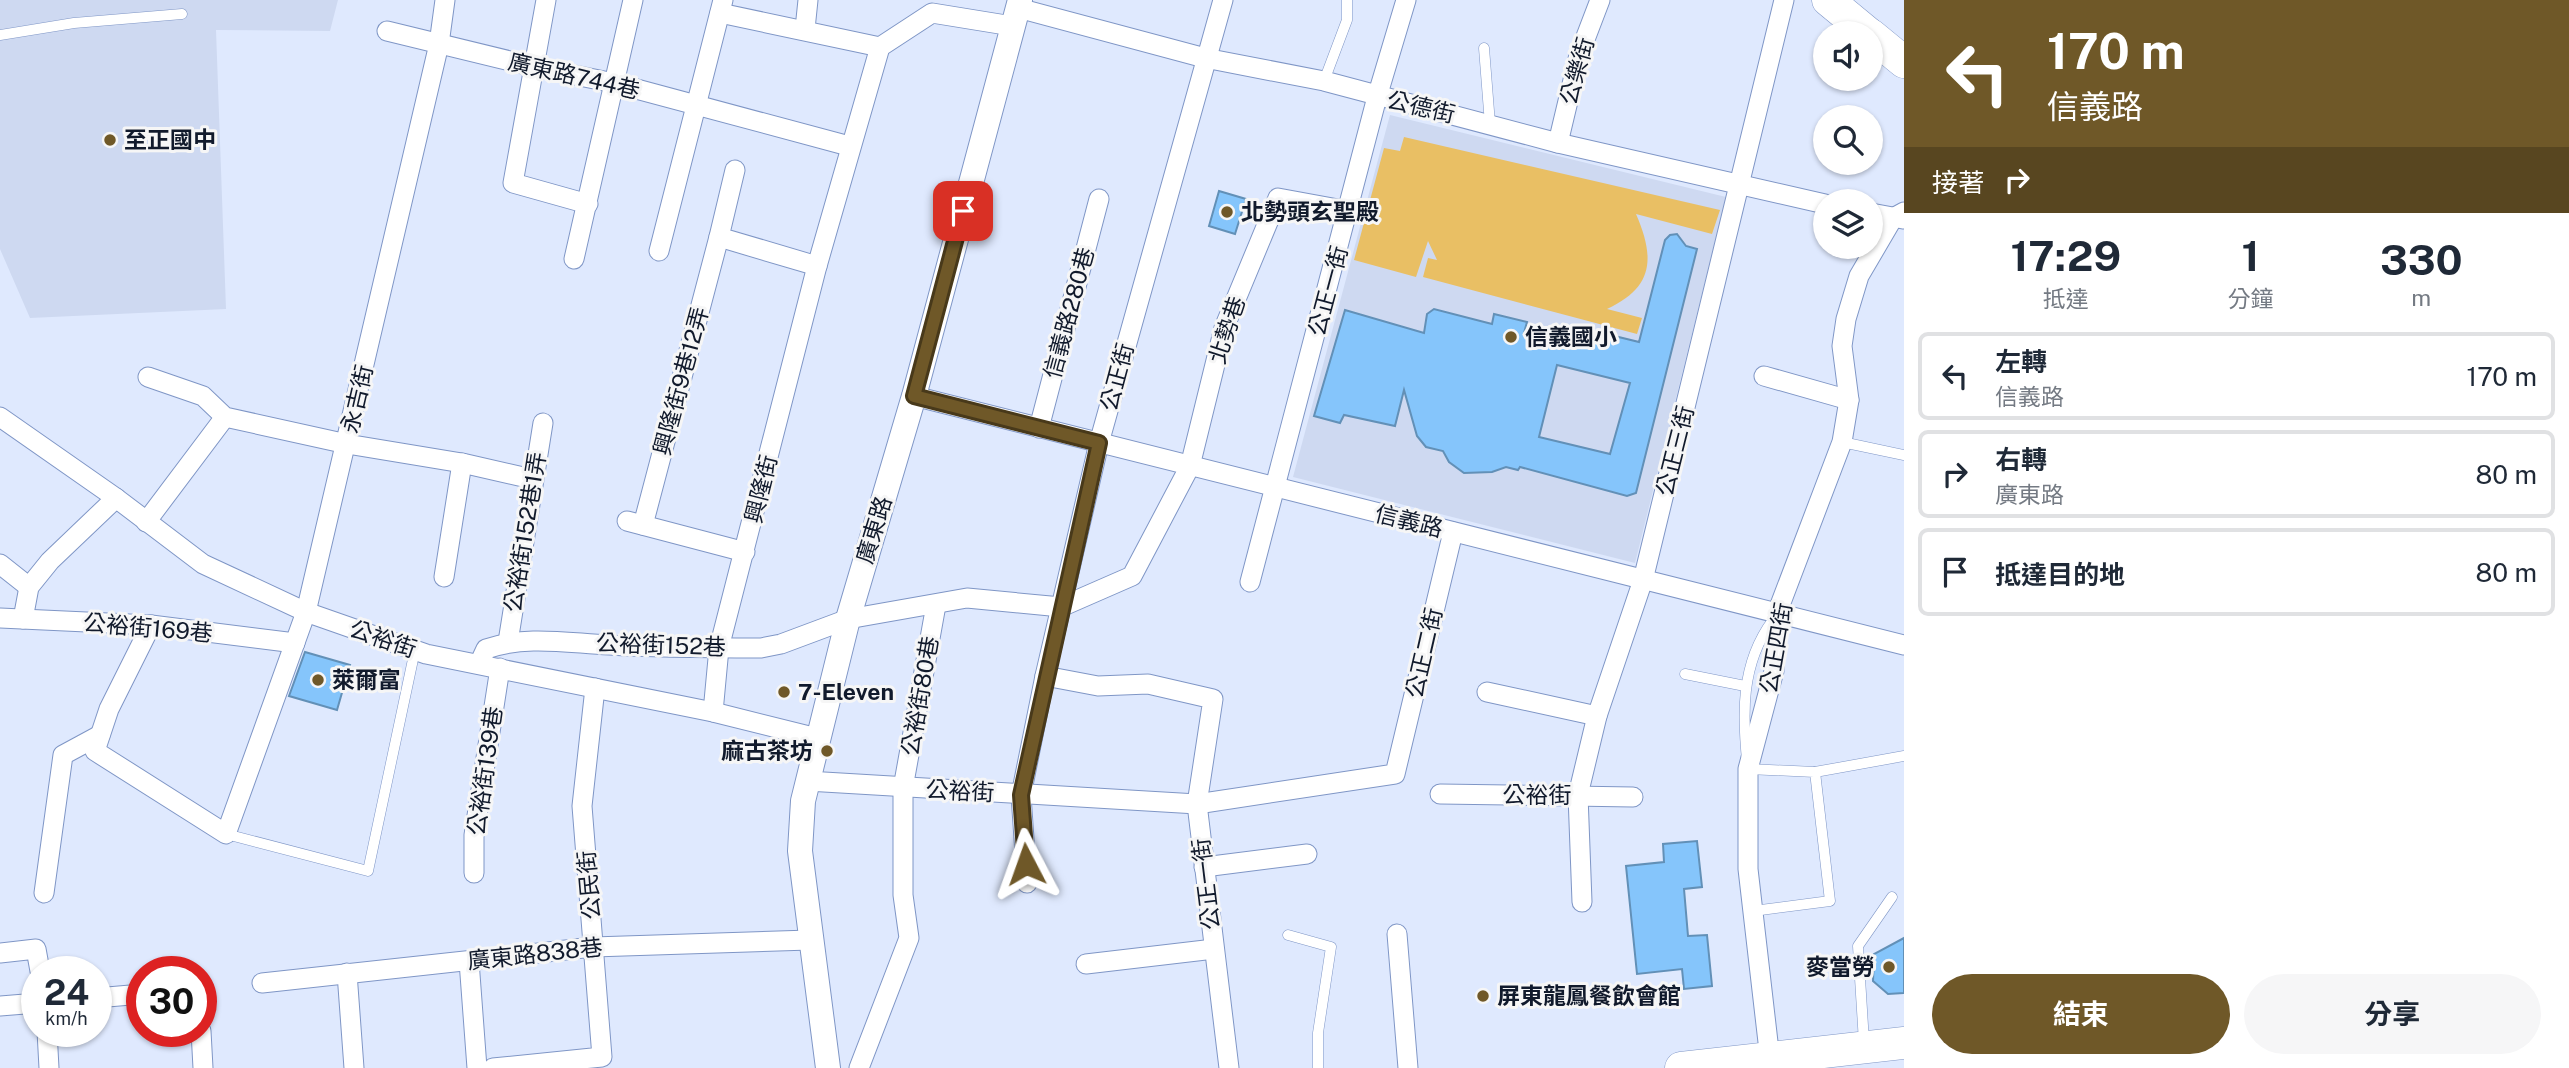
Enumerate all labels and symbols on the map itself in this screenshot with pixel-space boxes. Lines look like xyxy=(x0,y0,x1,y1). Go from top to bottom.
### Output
street label: 公樂街 xyxy=(1554,34,1599,108)
street label: 廣東路744巷 xyxy=(506,47,642,104)
street label: 公德街 xyxy=(1384,86,1458,127)
place label: 至正國中 xyxy=(124,126,216,153)
marker: 至正國中 xyxy=(102,132,118,148)
pin xyxy=(933,181,993,241)
place label: 北勢頭玄聖殿 xyxy=(1241,198,1379,225)
marker: 北勢頭玄聖殿 xyxy=(1219,204,1235,220)
street label: 公正一街 xyxy=(1303,243,1352,339)
street label: 信義路280巷 xyxy=(1038,244,1099,381)
street label: 北勢巷 xyxy=(1203,293,1250,367)
street label: 興隆街9巷12弄 xyxy=(648,304,713,458)
place label: 信義國小 xyxy=(1525,323,1617,350)
marker: 信義國小 xyxy=(1503,329,1519,345)
street label: 公正街 xyxy=(1095,340,1138,414)
street label: 永吉街 xyxy=(336,362,377,436)
street label: 公正三街 xyxy=(1650,403,1699,499)
street label: 公裕街152巷1弄 xyxy=(498,450,551,614)
street label: 興隆街 xyxy=(739,452,782,526)
street label: 廣東路 xyxy=(851,493,897,567)
street label: 信義路 xyxy=(1372,499,1446,542)
street label: 公正四街 xyxy=(1754,600,1797,696)
street label: 公正二街 xyxy=(1400,605,1447,701)
street label: 公裕街169巷 xyxy=(82,608,214,647)
street label: 公裕街 xyxy=(346,615,420,663)
street label: 公裕街152巷 xyxy=(596,629,726,660)
street label: 公裕街80巷 xyxy=(896,634,943,758)
place label: 萊爾富 xyxy=(332,666,401,693)
marker: 萊爾富 xyxy=(310,672,326,688)
place label: 7-Eleven xyxy=(798,678,894,705)
marker: 7-Eleven xyxy=(776,684,792,700)
street label: 公裕街139巷 xyxy=(462,705,507,837)
place label: 麻古茶坊 xyxy=(721,737,813,764)
marker: 麻古茶坊 xyxy=(819,743,835,759)
street label: 公裕街 xyxy=(925,775,995,806)
street label: 公裕街 xyxy=(1503,781,1572,808)
position arrow xyxy=(989,827,1063,901)
street label: 公正一街 xyxy=(1186,837,1225,931)
street label: 公民街 xyxy=(572,849,605,921)
street label: 廣東路838巷 xyxy=(466,933,604,974)
place label: 麥當勞 xyxy=(1806,953,1875,980)
speed limit sign: 30 xyxy=(126,956,217,1047)
marker: 麥當勞 xyxy=(1881,959,1897,975)
place label: 屏東龍鳳餐飲會館 xyxy=(1497,982,1681,1009)
marker: 屏東龍鳳餐飲會館 xyxy=(1475,988,1491,1004)

